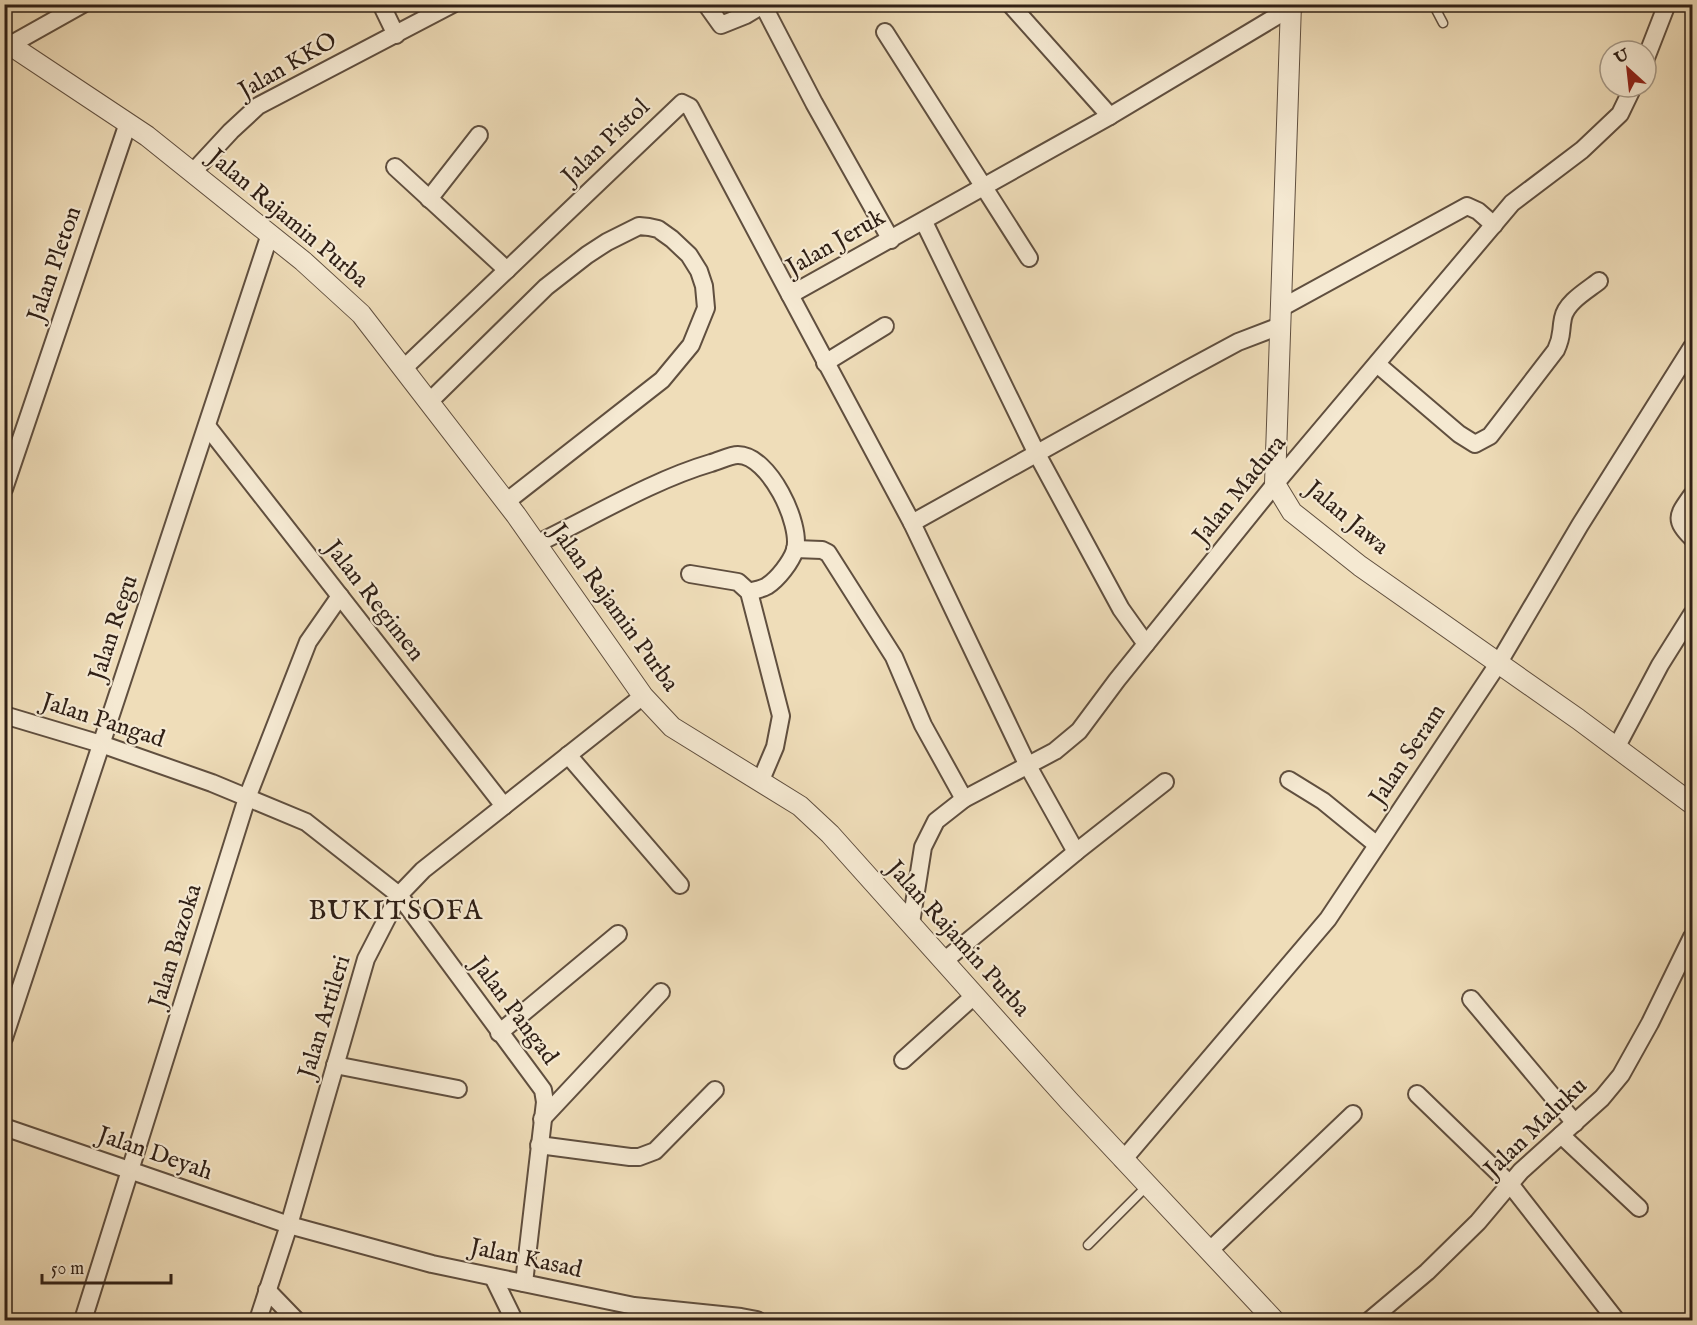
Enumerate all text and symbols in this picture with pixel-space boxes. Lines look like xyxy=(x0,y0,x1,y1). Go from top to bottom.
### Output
street label: Jalan KKO xyxy=(231,25,343,108)
north arrow xyxy=(1598,39,1658,99)
text: U xyxy=(1611,45,1633,70)
street label: Jalan Pistol xyxy=(553,92,657,194)
street label: Jalan Rajamin Purba xyxy=(199,141,375,296)
street label: Jalan Pleton xyxy=(20,202,89,328)
street label: Jalan Jeruk xyxy=(779,202,891,285)
street label: Jalan Madura xyxy=(1185,429,1294,553)
street label: Jalan Jawa xyxy=(1296,472,1396,562)
street label: Jalan Rajamin Purba xyxy=(541,515,686,699)
street label: Jalan Regimen xyxy=(315,532,431,668)
street label: Jalan Regu xyxy=(81,571,146,688)
street label: Jalan Pangad xyxy=(35,686,169,756)
street label: Jalan Seram xyxy=(1361,698,1453,814)
street label: Jalan Rajamin Purba xyxy=(877,852,1037,1024)
street label: Jalan Bazoka xyxy=(142,880,210,1015)
district label: BUKITSOFA xyxy=(308,895,484,929)
street label: Jalan Pangad xyxy=(461,948,565,1071)
street label: Jalan Artileri xyxy=(291,952,358,1085)
street label: Jalan Maluku xyxy=(1476,1071,1594,1187)
street label: Jalan Deyah xyxy=(91,1119,217,1188)
street label: Jalan Kasad xyxy=(464,1231,585,1286)
scale bar xyxy=(42,1247,171,1285)
text: 50 m xyxy=(51,1258,84,1281)

